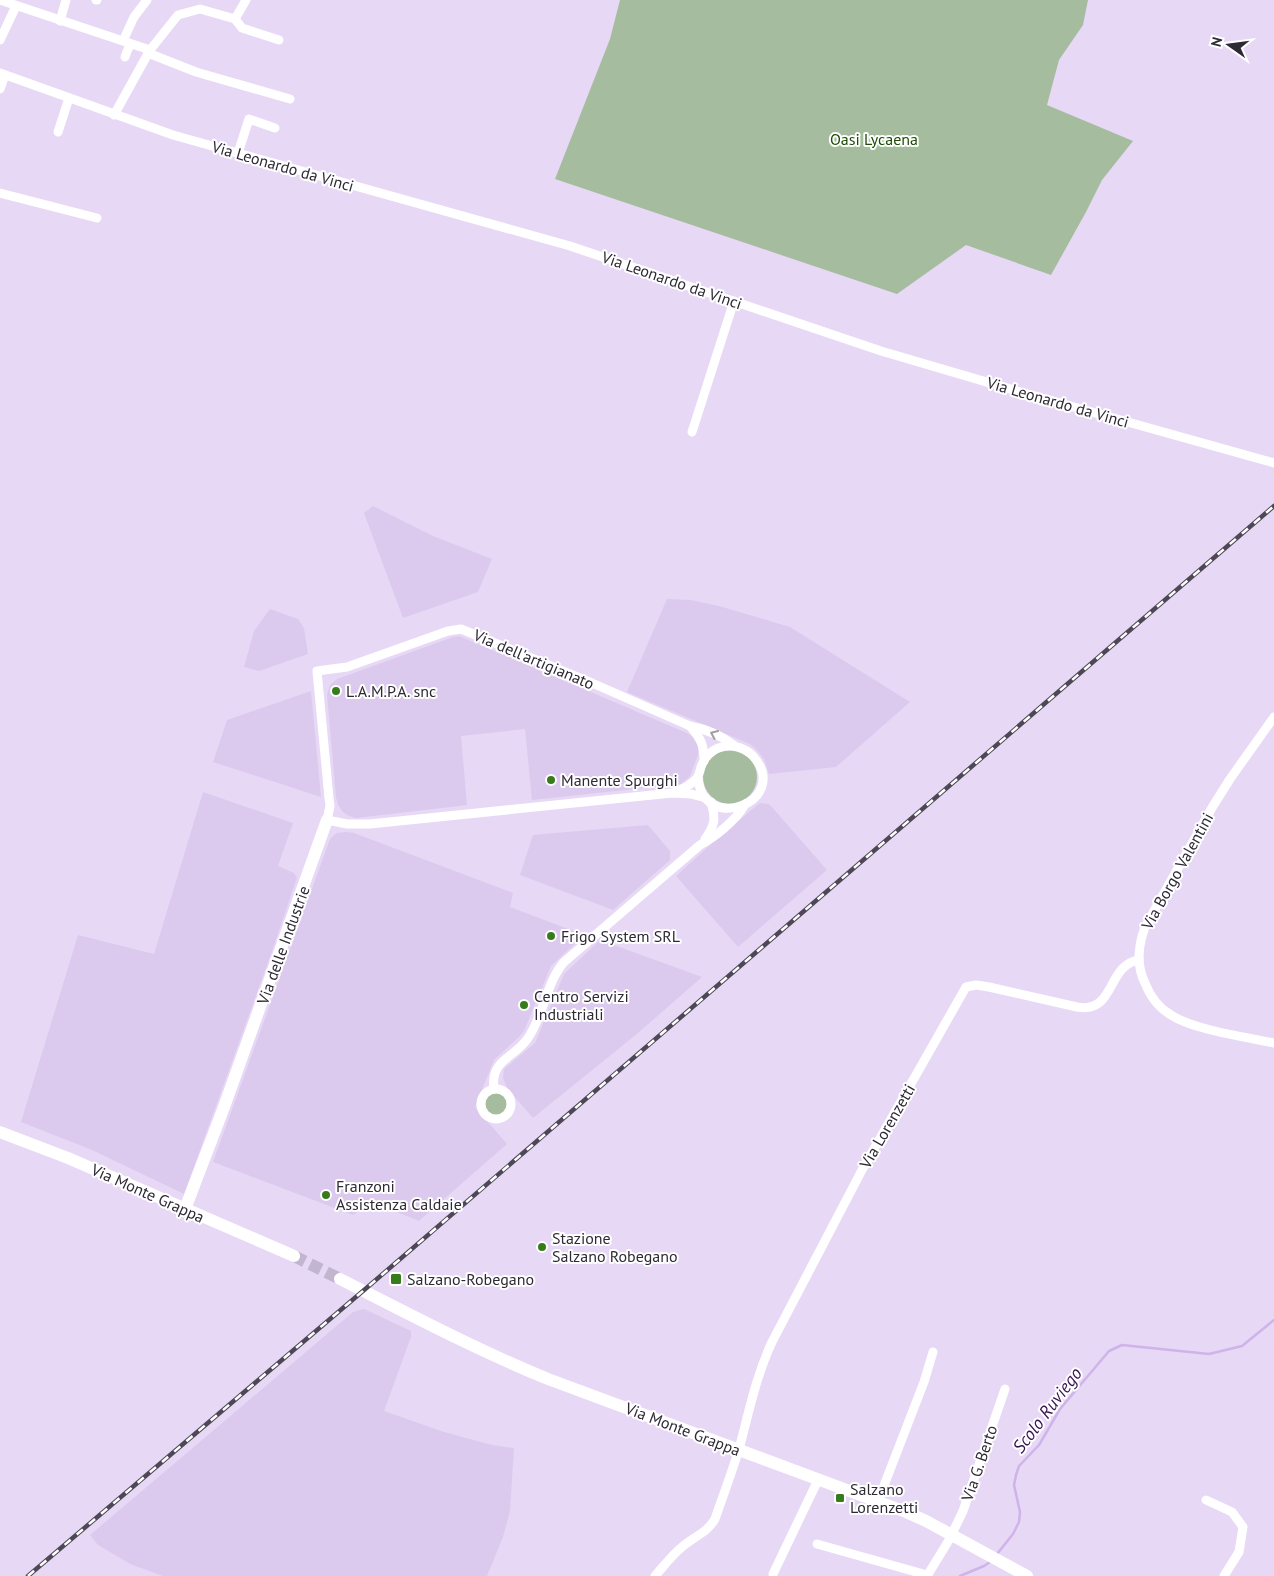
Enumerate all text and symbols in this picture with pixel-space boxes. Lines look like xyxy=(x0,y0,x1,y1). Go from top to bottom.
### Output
north arrow xyxy=(1204,20,1254,70)
text: N xyxy=(1207,35,1226,48)
park label: Oasi Lycaena xyxy=(830,129,918,149)
street label: Via Leonardo da Vinci xyxy=(209,136,356,196)
street label: Via Leonardo da Vinci xyxy=(598,246,745,313)
street label: Via Leonardo da Vinci xyxy=(984,372,1131,432)
street label: Via dell'artigianato xyxy=(470,624,597,693)
place label: L.A.M.P.A. snc xyxy=(346,681,436,701)
marker: L.A.M.P.A. snc xyxy=(330,685,342,697)
one-way arrow xyxy=(710,730,719,740)
place label: Manente Spurghi xyxy=(561,770,678,790)
marker: Manente Spurghi xyxy=(545,774,557,786)
street label: Via Borgo Valentini xyxy=(1136,809,1217,934)
street label: Via delle Industrie xyxy=(252,883,314,1008)
place label: Frigo System SRL xyxy=(561,926,680,946)
marker: Frigo System SRL xyxy=(545,930,557,942)
place label: Centro Servizi Industriali xyxy=(534,986,629,1024)
marker: Centro Servizi Industriali xyxy=(518,999,530,1011)
street label: Via Lorenzetti xyxy=(854,1080,919,1173)
street label: Via Monte Grappa xyxy=(87,1159,208,1227)
place label: Franzoni Assistenza Caldaie xyxy=(336,1176,462,1214)
marker: Franzoni Assistenza Caldaie xyxy=(320,1189,332,1201)
place label: Stazione Salzano Robegano xyxy=(552,1228,678,1266)
marker: Stazione Salzano Robegano xyxy=(536,1241,548,1253)
place label: Salzano-Robegano xyxy=(407,1269,534,1289)
marker: Salzano-Robegano xyxy=(389,1272,403,1286)
water label: Scolo Ruviego xyxy=(1007,1362,1087,1458)
street label: Via Monte Grappa xyxy=(622,1398,743,1460)
street label: Via G. Berto xyxy=(956,1422,1001,1505)
place label: Salzano Lorenzetti xyxy=(850,1479,918,1517)
marker: Salzano Lorenzetti xyxy=(834,1492,846,1504)

